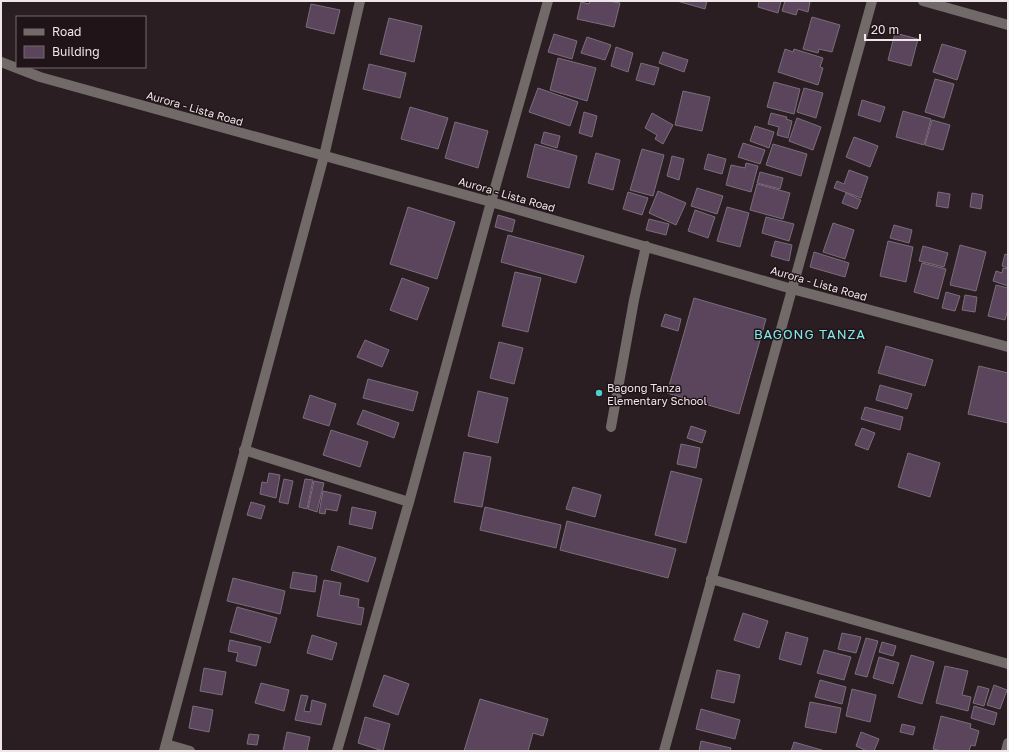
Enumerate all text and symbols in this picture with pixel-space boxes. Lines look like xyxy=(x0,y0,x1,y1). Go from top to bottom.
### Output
legend xyxy=(16,16,146,68)
scale bar xyxy=(865,16,920,42)
text: 20 m xyxy=(871,22,899,37)
text: Road xyxy=(52,24,81,39)
text: Building xyxy=(52,44,100,59)
street label: Aurora - Lista Road xyxy=(145,88,245,128)
street label: Aurora - Lista Road xyxy=(457,174,557,214)
street label: Aurora - Lista Road xyxy=(769,263,869,303)
district label: BAGONG TANZA xyxy=(754,326,866,342)
place label: Bagong Tanza Elementary School xyxy=(607,381,707,407)
marker: Bagong Tanza Elementary School xyxy=(594,388,604,398)

